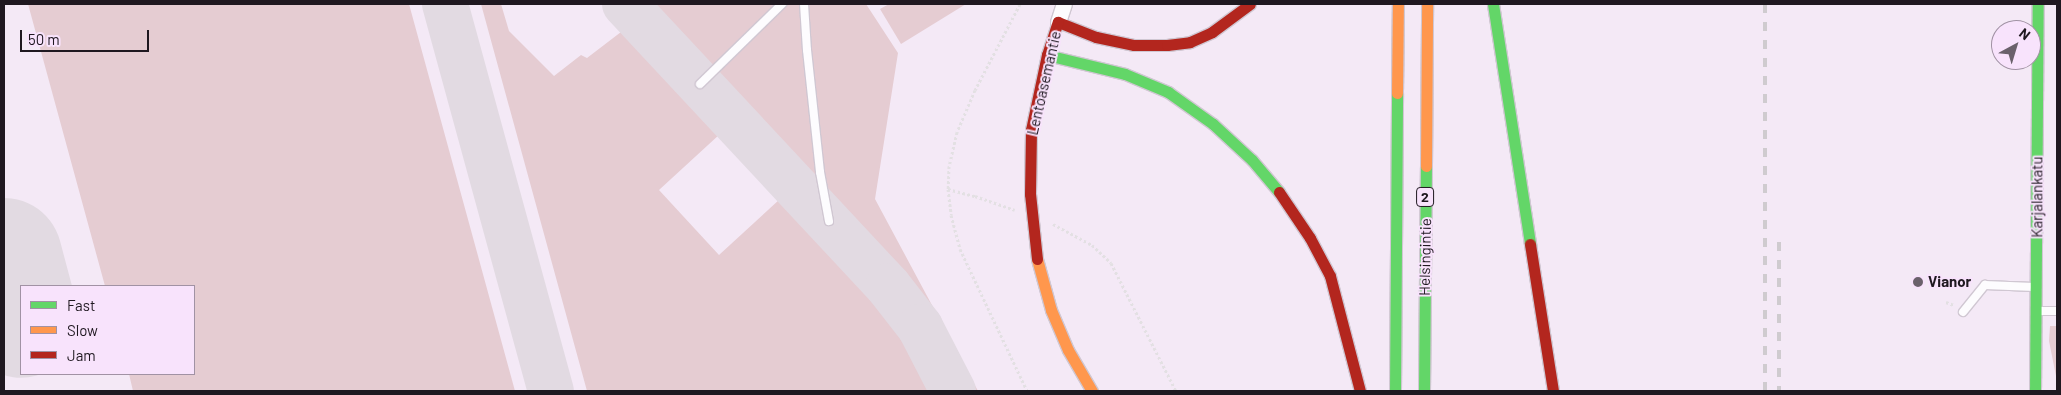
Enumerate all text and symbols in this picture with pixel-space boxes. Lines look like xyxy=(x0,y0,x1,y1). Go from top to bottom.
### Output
scale bar xyxy=(22,20,151,52)
north arrow xyxy=(1991,20,2041,70)
text: N xyxy=(2016,24,2034,43)
street label: Lentoasemantie xyxy=(1023,29,1065,137)
text: 50 m xyxy=(28,30,60,48)
street label: Karjalankatu xyxy=(2028,156,2046,238)
road number: 2 xyxy=(1415,186,1435,208)
street label: Helsingintie xyxy=(1415,218,1435,296)
place label: Vianor xyxy=(1928,273,1971,291)
marker: Vianor xyxy=(1912,276,1924,288)
legend xyxy=(20,285,195,375)
text: Fast xyxy=(67,296,95,314)
text: Slow xyxy=(67,321,98,339)
text: Jam xyxy=(67,346,96,364)

